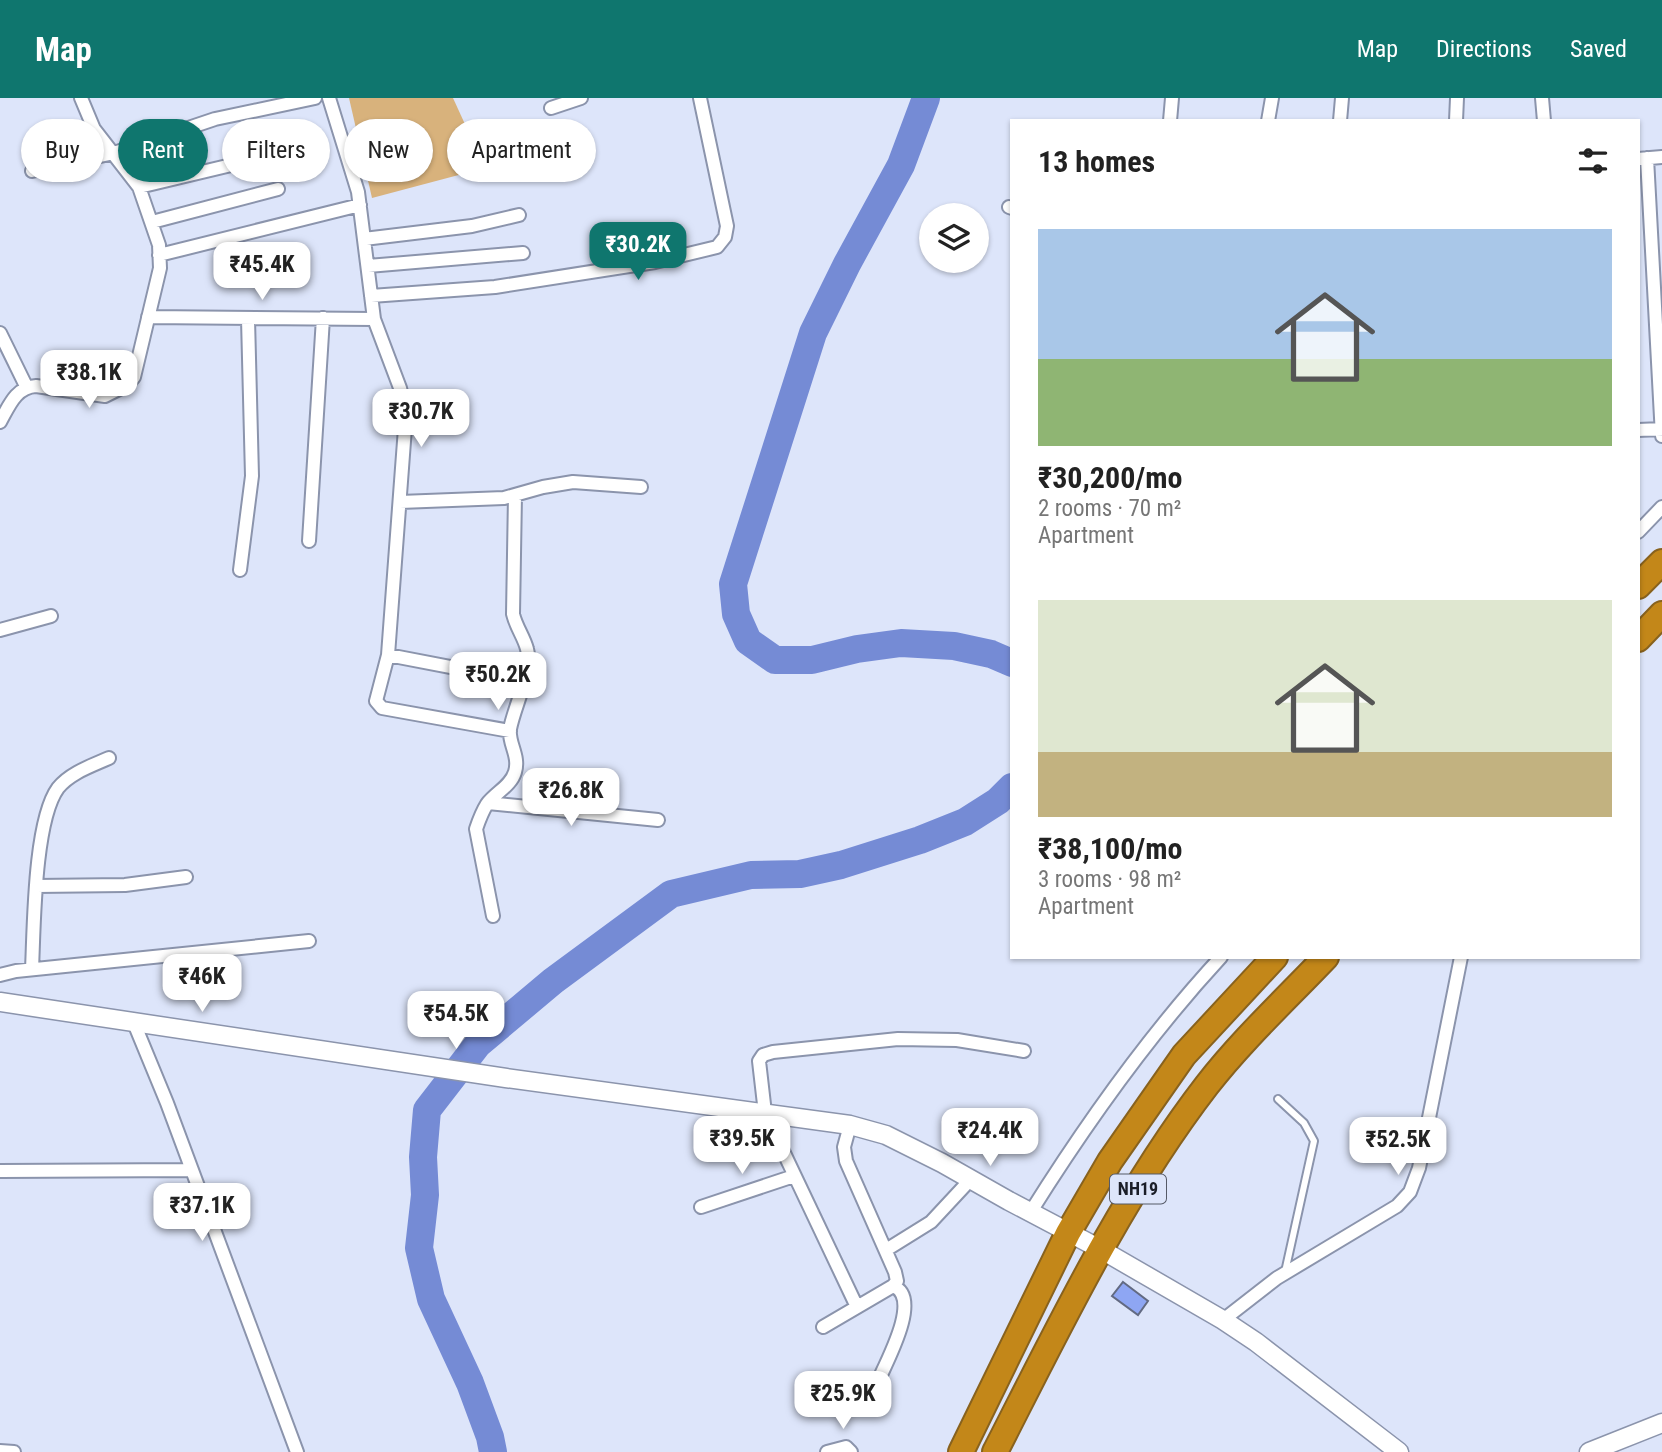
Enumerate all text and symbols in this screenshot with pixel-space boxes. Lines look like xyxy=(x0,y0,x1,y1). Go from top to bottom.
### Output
text: Map xyxy=(35,30,92,69)
text: Map xyxy=(1357,35,1398,63)
text: Directions xyxy=(1436,35,1532,63)
text: Saved xyxy=(1570,35,1627,63)
chip: Buy xyxy=(21,119,104,182)
chip: Rent xyxy=(118,119,208,182)
chip: Filters xyxy=(222,119,330,182)
chip: New xyxy=(344,119,433,182)
chip: Apartment xyxy=(447,119,596,182)
icon: filters xyxy=(1574,142,1612,180)
text: 13 homes xyxy=(1038,144,1155,179)
map controls xyxy=(919,203,989,273)
button: layers xyxy=(919,203,989,273)
pin: ₹30.2K xyxy=(581,222,695,282)
text: ₹30.2K xyxy=(605,231,671,258)
pin: ₹45.4K xyxy=(205,242,319,302)
text: ₹45.4K xyxy=(229,251,295,278)
icon: home xyxy=(1262,274,1388,400)
pin: ₹38.1K xyxy=(32,350,146,410)
text: ₹38.1K xyxy=(56,359,122,386)
pin: ₹30.7K xyxy=(364,390,478,449)
text: ₹30.7K xyxy=(388,398,454,425)
text: ₹30,200/mo xyxy=(1038,460,1182,495)
text: 2 rooms · 70 m² xyxy=(1038,495,1181,522)
text: Apartment xyxy=(1038,522,1134,549)
icon: home xyxy=(1262,645,1388,771)
pin: ₹50.2K xyxy=(441,652,555,712)
text: ₹50.2K xyxy=(465,661,531,688)
pin: ₹26.8K xyxy=(514,768,628,828)
text: ₹26.8K xyxy=(538,777,604,804)
text: ₹38,100/mo xyxy=(1038,831,1182,866)
text: 3 rooms · 98 m² xyxy=(1038,866,1181,893)
text: Apartment xyxy=(1038,893,1134,920)
pin: ₹46K xyxy=(161,954,243,1014)
text: ₹46K xyxy=(179,963,225,990)
pin: ₹54.5K xyxy=(399,992,513,1051)
text: ₹54.5K xyxy=(423,1000,489,1027)
pin: ₹24.4K xyxy=(933,1108,1047,1168)
pin: ₹39.5K xyxy=(685,1116,799,1176)
text: ₹24.4K xyxy=(957,1117,1023,1144)
pin: ₹52.5K xyxy=(1341,1118,1455,1177)
text: ₹39.5K xyxy=(709,1125,775,1152)
text: ₹52.5K xyxy=(1365,1126,1431,1153)
road number: NH19 xyxy=(1110,1174,1166,1204)
pin: ₹37.1K xyxy=(145,1184,259,1243)
text: ₹37.1K xyxy=(169,1192,235,1219)
pin: ₹25.9K xyxy=(786,1372,900,1431)
text: ₹25.9K xyxy=(810,1380,876,1407)

